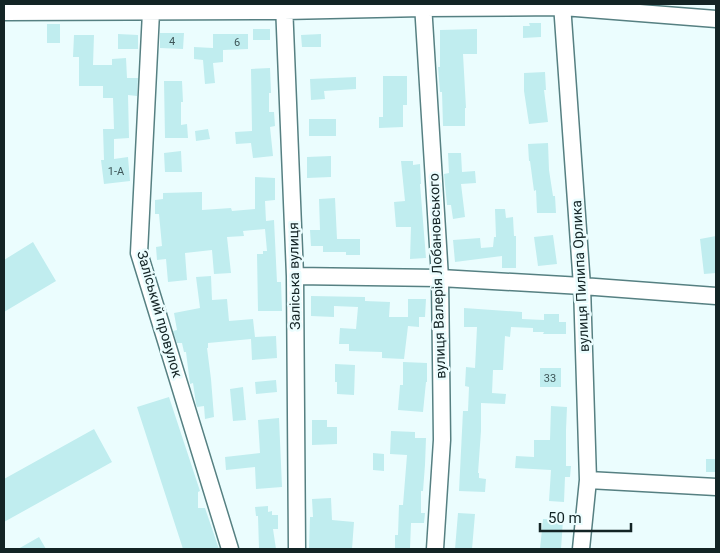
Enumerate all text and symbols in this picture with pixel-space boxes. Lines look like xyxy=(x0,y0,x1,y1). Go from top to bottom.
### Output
house number: 4 xyxy=(169,35,175,48)
house number: 6 xyxy=(234,36,240,49)
house number: 1-А xyxy=(108,165,125,178)
street label: вулиця Валерія Лобановського xyxy=(425,173,449,379)
street label: вулиця Пилипа Орлика xyxy=(568,200,592,352)
street label: Заліська вулиця xyxy=(285,222,303,330)
street label: Заліський провулок xyxy=(134,249,186,380)
house number: 33 xyxy=(544,372,556,385)
scale bar xyxy=(540,500,631,532)
text: 50 m xyxy=(548,509,582,527)

